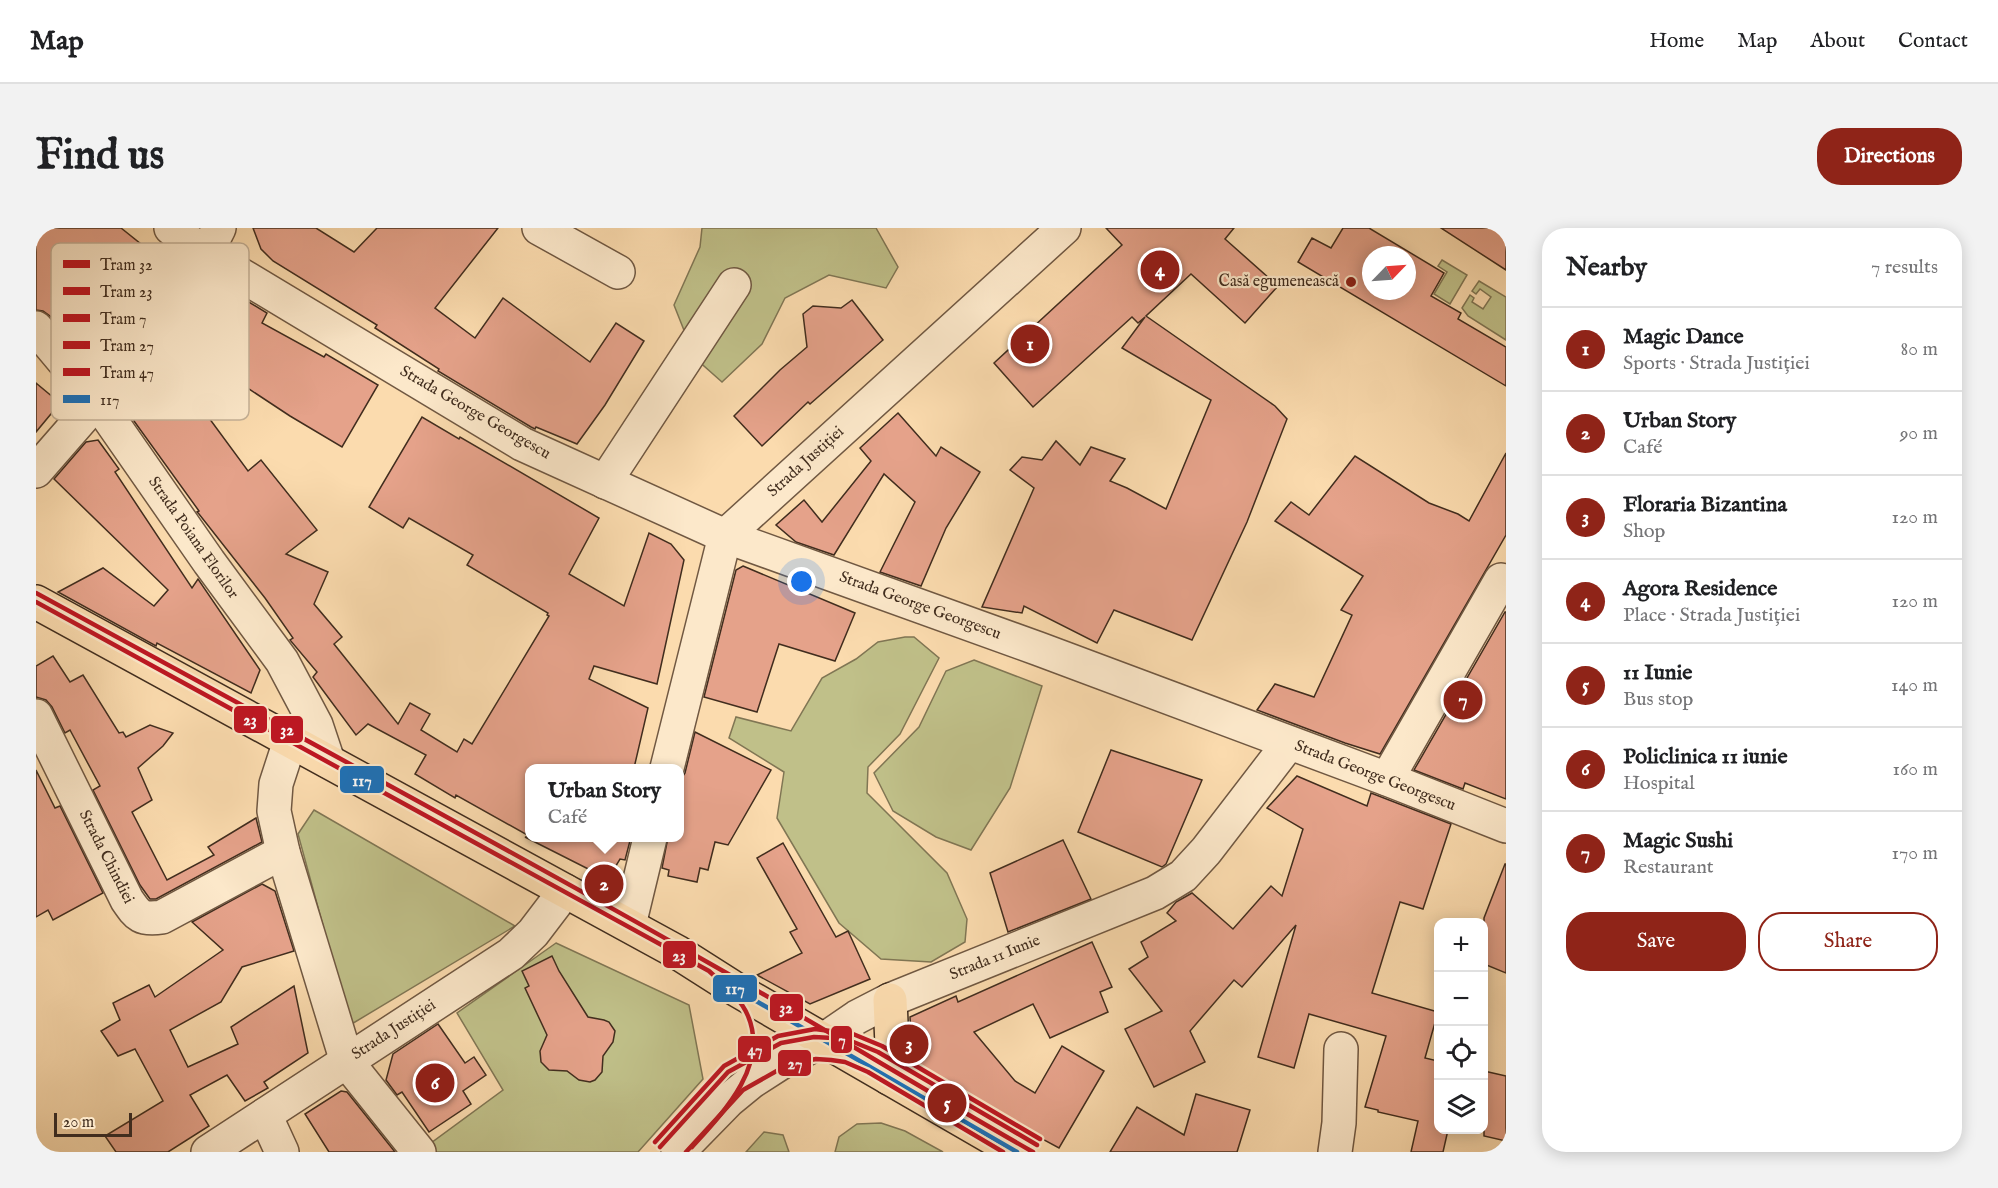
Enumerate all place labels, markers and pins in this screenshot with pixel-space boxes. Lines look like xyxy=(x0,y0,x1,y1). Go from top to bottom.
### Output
pin: 4 xyxy=(1140,248,1180,292)
place label: Casă egumenească xyxy=(1218,272,1339,292)
marker: Casă egumenească xyxy=(1344,275,1358,289)
pin: 1 xyxy=(1010,322,1050,366)
pin: 7 xyxy=(1444,678,1482,722)
pin: 2 xyxy=(584,862,624,906)
pin: 3 xyxy=(890,1022,928,1066)
pin: 6 xyxy=(416,1060,454,1106)
pin: 5 xyxy=(928,1080,966,1126)

